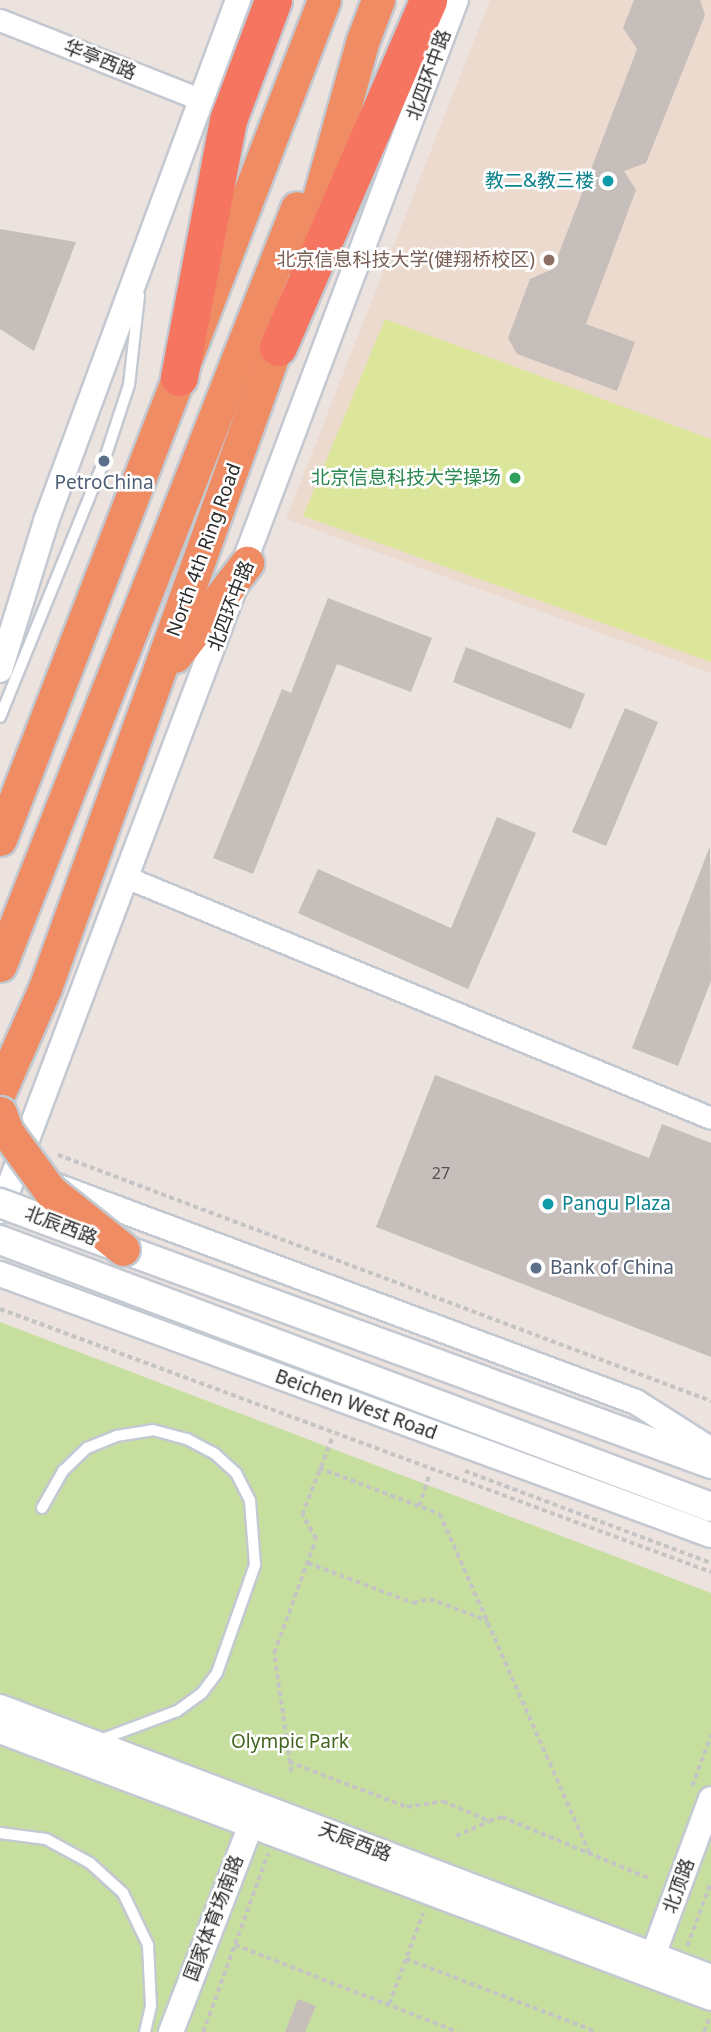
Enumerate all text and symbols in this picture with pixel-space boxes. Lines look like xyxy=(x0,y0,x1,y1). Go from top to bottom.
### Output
street label: 北四环中路 xyxy=(402,26,456,124)
street label: 华亭西路 xyxy=(60,35,140,85)
place label: 教二&教三楼 xyxy=(485,170,594,192)
marker: 教二&教三楼 xyxy=(600,173,616,189)
place label: 北京信息科技大学(健翔桥校区) xyxy=(277,249,535,271)
marker: 北京信息科技大学(健翔桥校区) xyxy=(541,252,557,268)
marker: PetroChina xyxy=(96,453,112,469)
street label: North 4th Ring Road xyxy=(162,460,246,640)
place label: 北京信息科技大学操场 xyxy=(311,467,501,489)
marker: 北京信息科技大学操场 xyxy=(507,470,523,486)
place label: PetroChina xyxy=(54,472,154,494)
street label: 北四环中路 xyxy=(203,558,259,654)
house number: 27 xyxy=(432,1163,450,1183)
place label: Pangu Plaza xyxy=(562,1193,671,1215)
marker: Pangu Plaza xyxy=(540,1196,556,1212)
street label: 北辰西路 xyxy=(21,1202,101,1250)
place label: Bank of China xyxy=(550,1257,674,1279)
marker: Bank of China xyxy=(528,1260,544,1276)
street label: Beichen West Road xyxy=(272,1365,440,1445)
park label: Olympic Park xyxy=(231,1731,349,1753)
street label: 天辰西路 xyxy=(315,1818,395,1866)
street label: 国家体育场南路 xyxy=(180,1852,248,1984)
street label: 北顶路 xyxy=(659,1855,699,1917)

